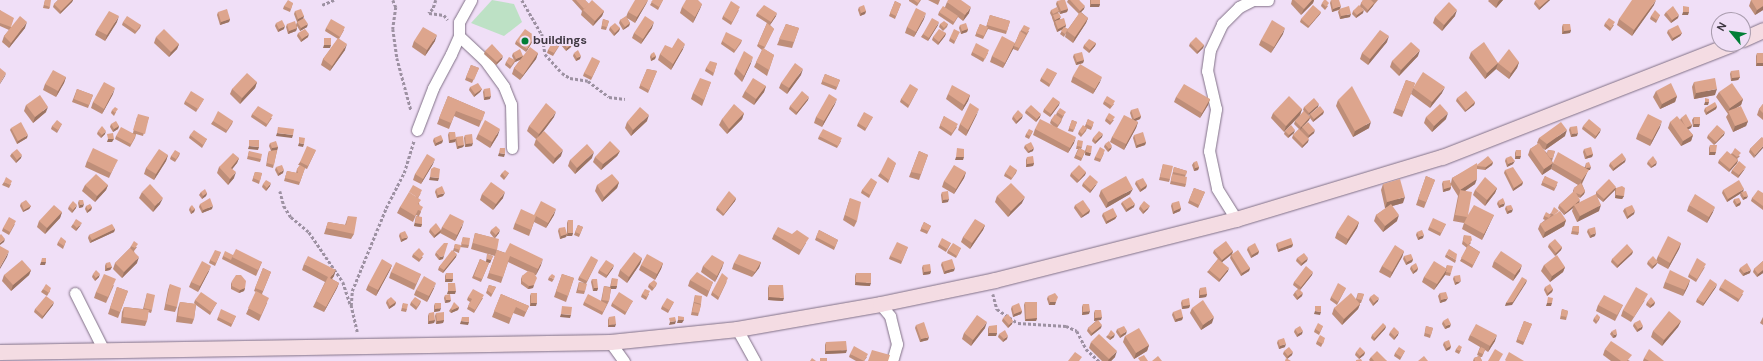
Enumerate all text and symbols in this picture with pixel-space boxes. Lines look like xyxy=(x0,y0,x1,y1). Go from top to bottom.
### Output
north arrow xyxy=(1711,12,1751,52)
text: N xyxy=(1713,20,1729,34)
place label: buildings xyxy=(533,34,587,48)
marker: buildings xyxy=(520,36,530,46)

